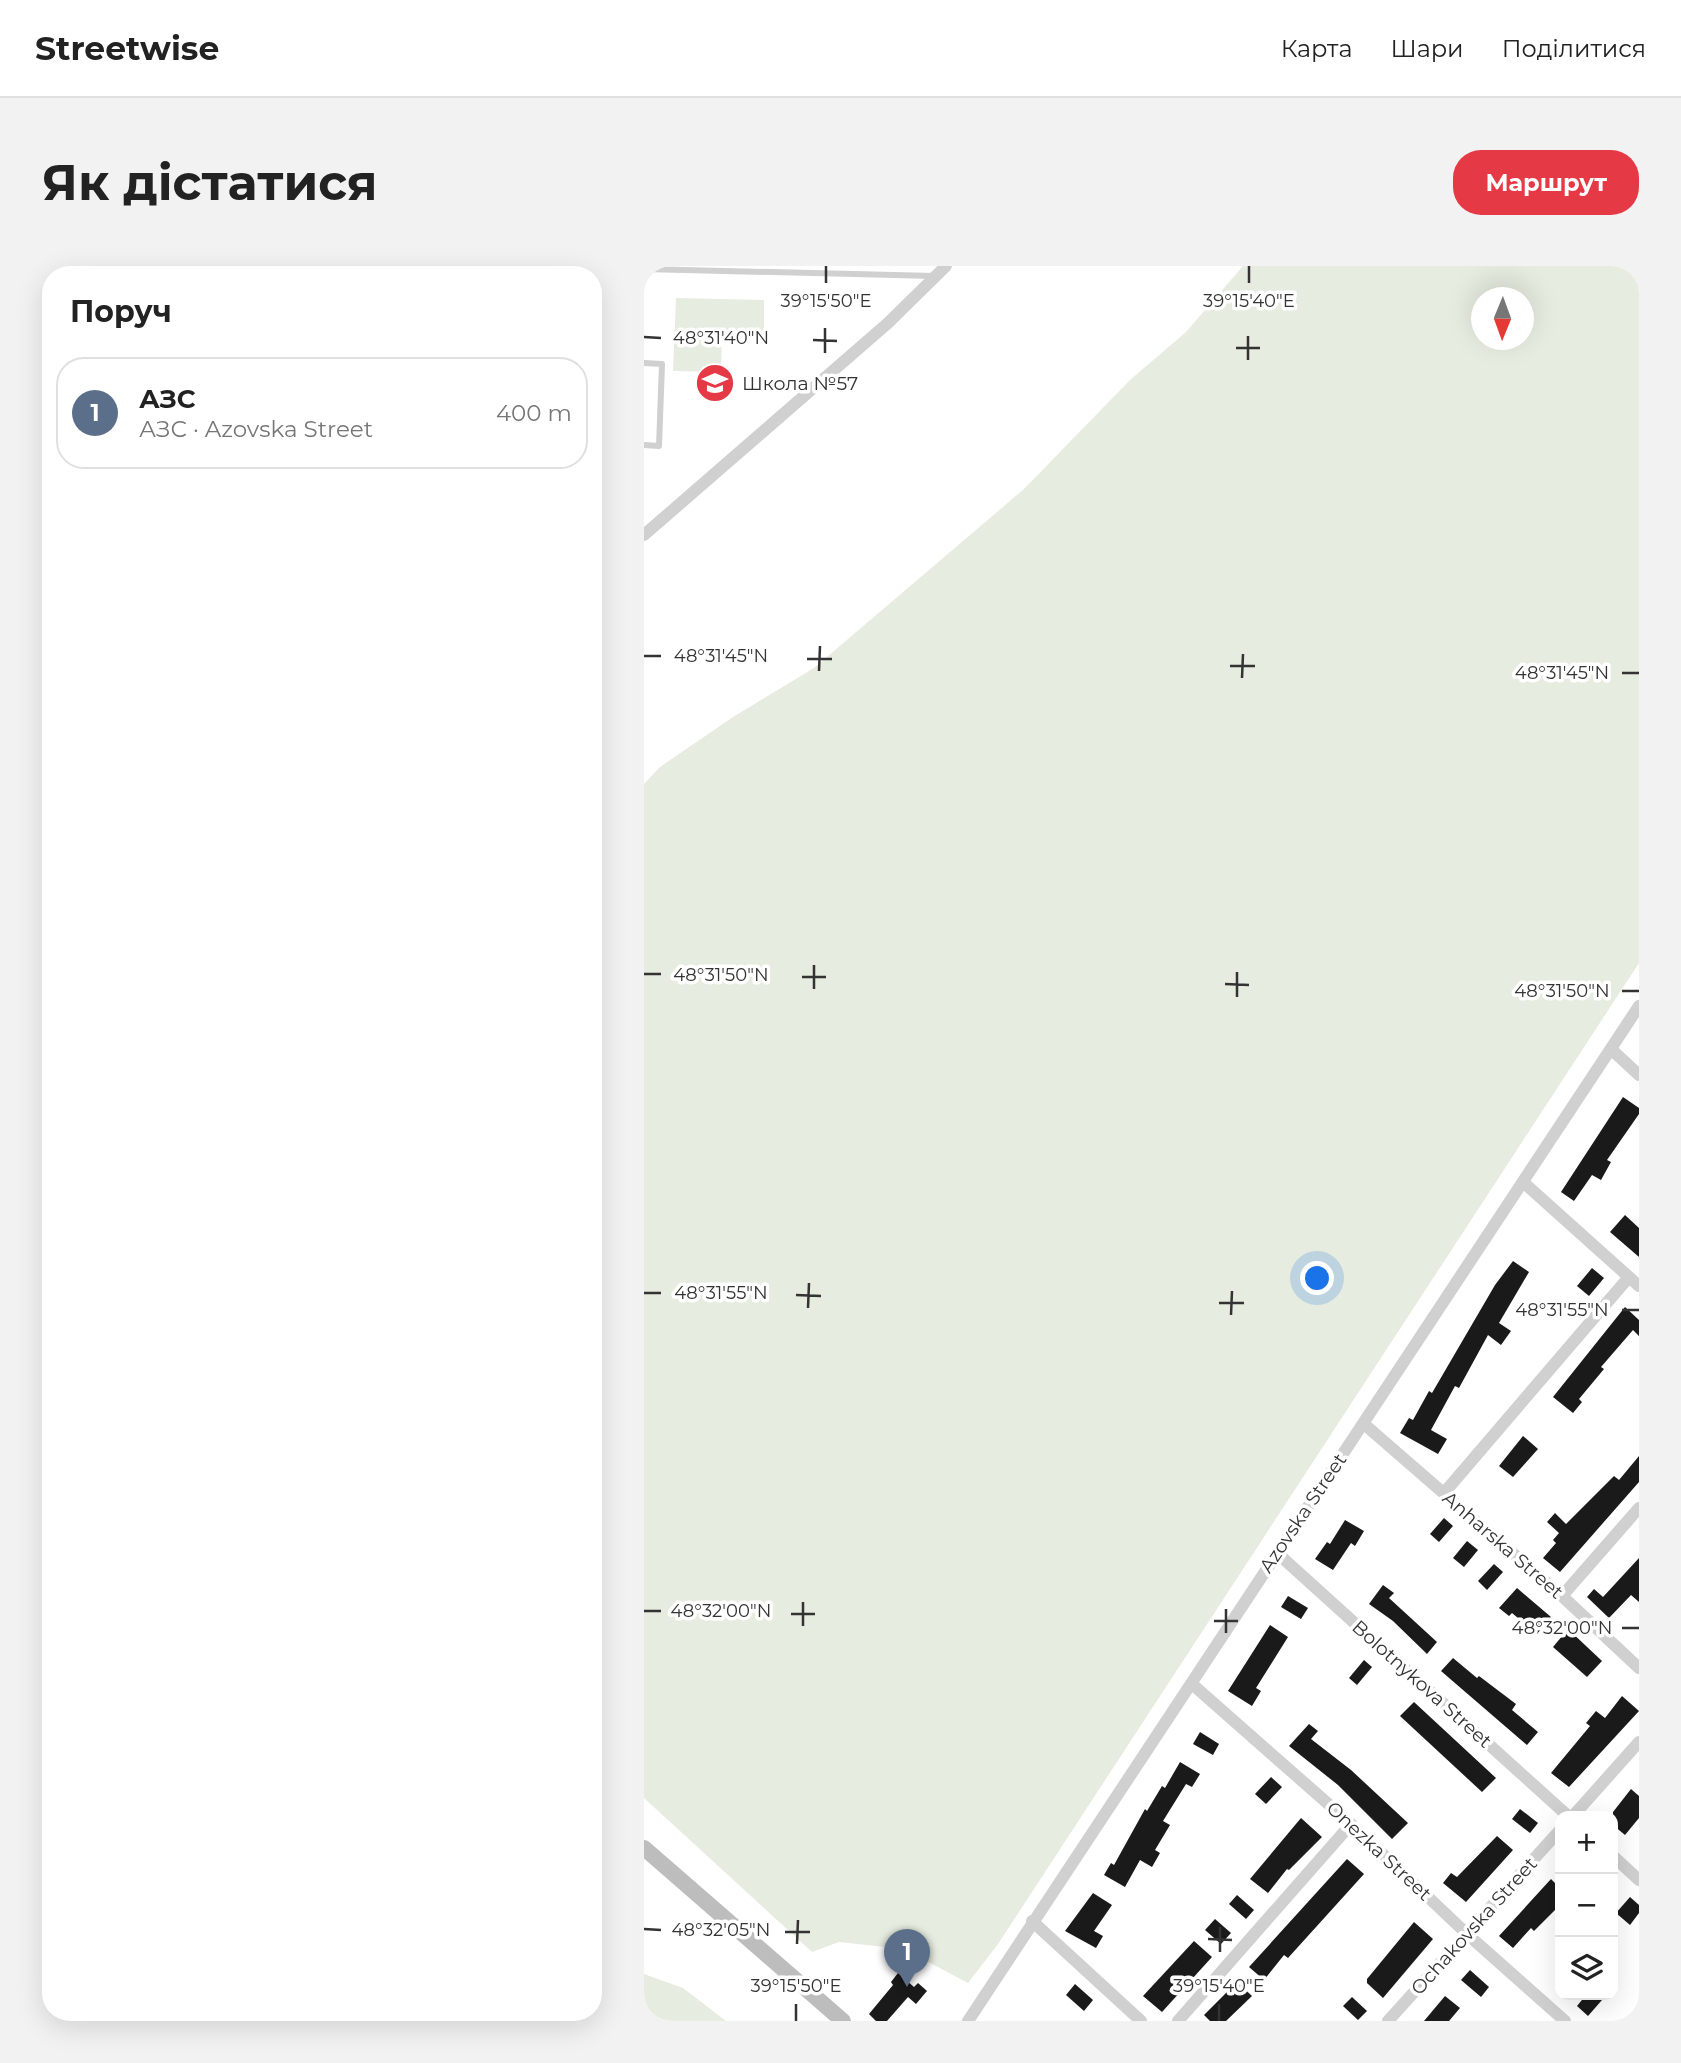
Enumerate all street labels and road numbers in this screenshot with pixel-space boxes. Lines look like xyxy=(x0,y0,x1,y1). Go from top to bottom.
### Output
street label: Azovska Street xyxy=(1255,1449,1352,1577)
street label: Anharska Street xyxy=(1438,1486,1568,1604)
street label: Bolotnykova Street xyxy=(1347,1615,1497,1753)
street label: Onezka Street xyxy=(1322,1797,1436,1906)
street label: Ochakovska Street xyxy=(1406,1852,1542,2000)

